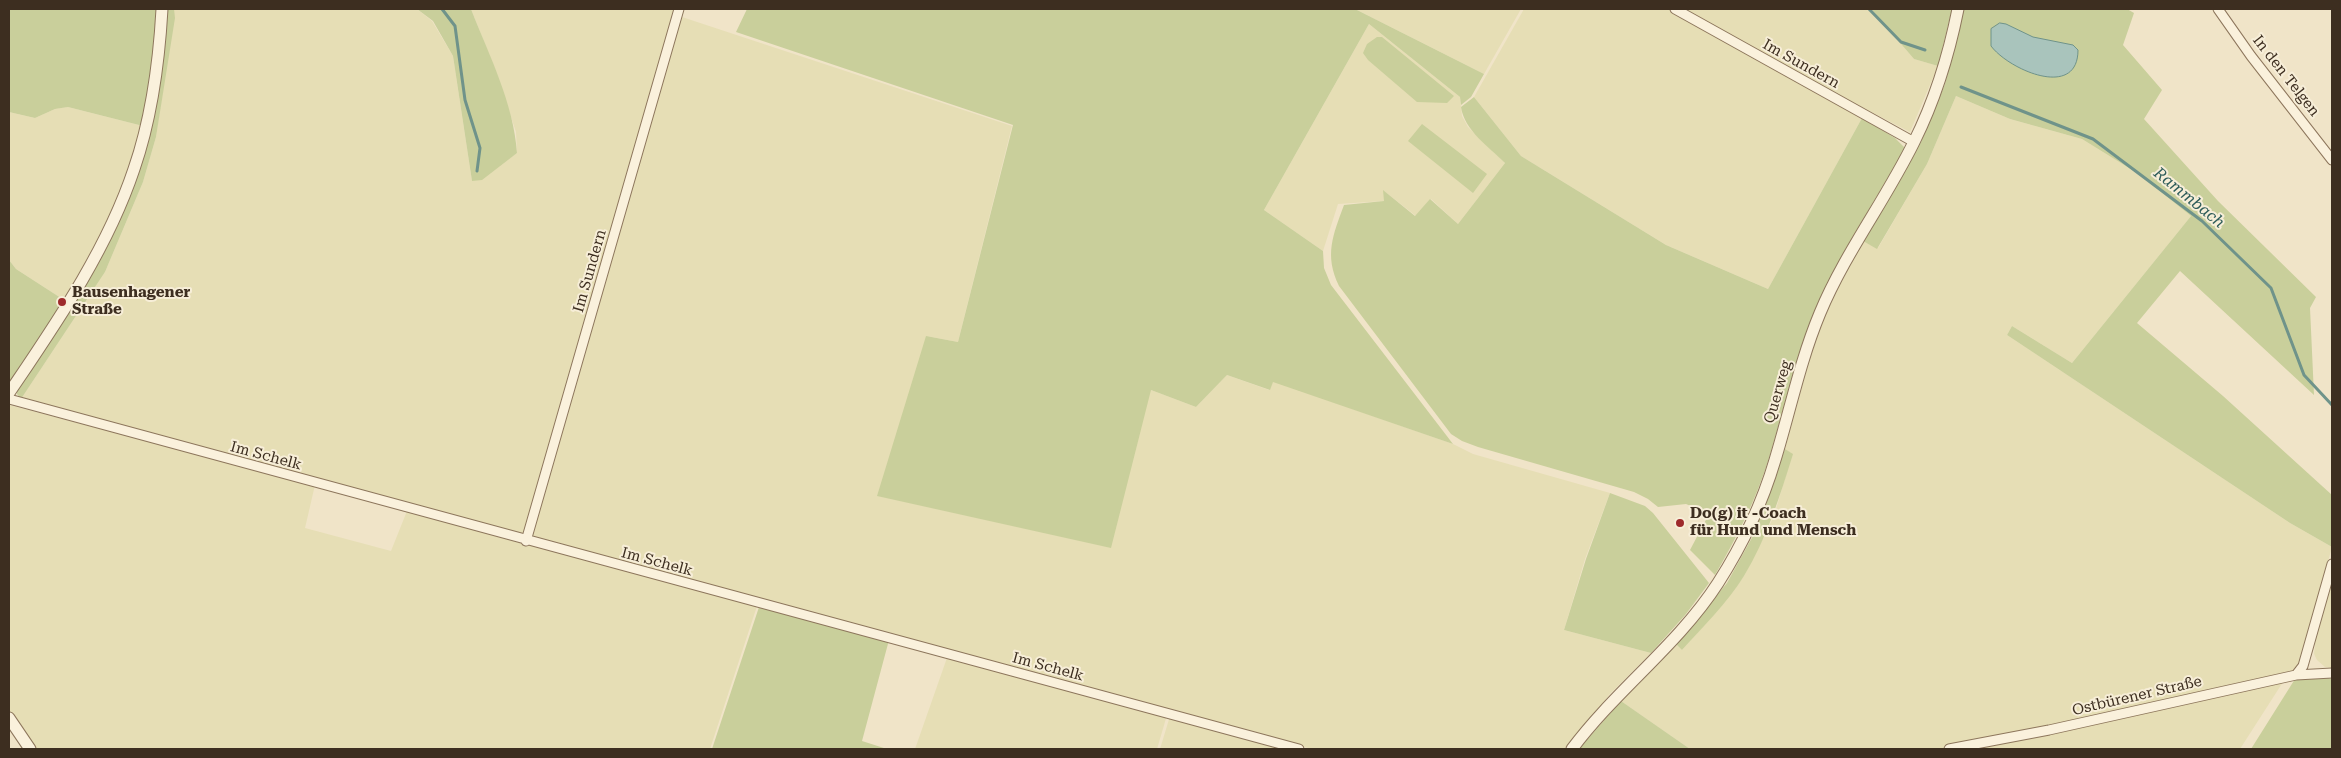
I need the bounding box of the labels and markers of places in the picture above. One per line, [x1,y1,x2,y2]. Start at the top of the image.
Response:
place label: Bausenhagener Straße [72,284,190,319]
marker: Bausenhagener Straße [56,296,68,308]
place label: Do(g) it -Coach für Hund und Mensch [1690,505,1856,540]
marker: Do(g) it -Coach für Hund und Mensch [1674,517,1686,529]

